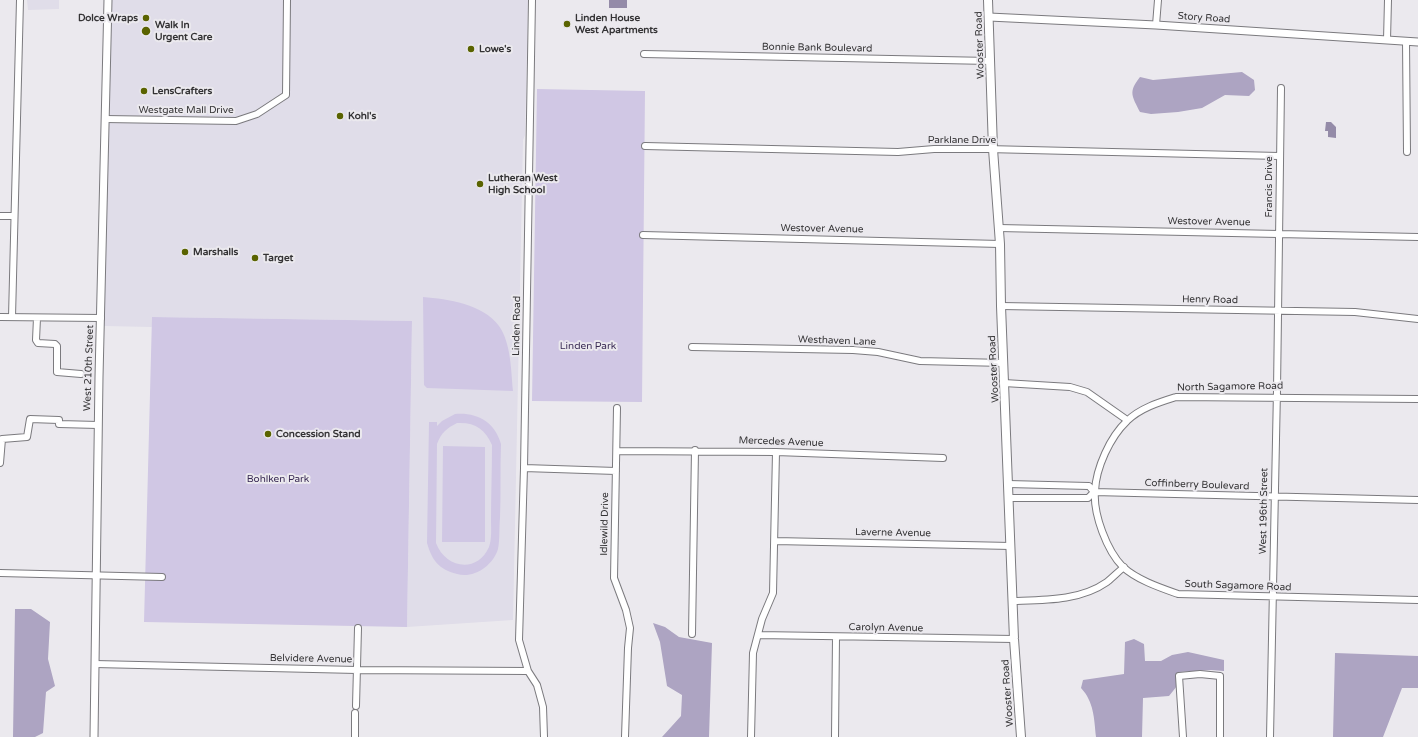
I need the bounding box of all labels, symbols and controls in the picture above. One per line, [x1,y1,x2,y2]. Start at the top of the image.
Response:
street label: Story Road [1177,10,1231,26]
street label: Wooster Road [973,11,987,79]
place label: Dolce Wraps [78,12,138,24]
place label: Linden House West Apartments [575,12,658,36]
marker: Dolce Wraps [141,13,151,23]
place label: Walk In Urgent Care [155,19,212,42]
marker: Linden House West Apartments [562,19,572,29]
marker: Walk In Urgent Care [140,25,152,37]
street label: Bonnie Bank Boulevard [762,41,872,55]
place label: Lowe's [479,43,511,55]
marker: Lowe's [466,44,476,54]
place label: LensCrafters [152,85,212,97]
marker: LensCrafters [139,86,149,96]
street label: Westgate Mall Drive [138,104,234,116]
place label: Kohl's [348,110,376,122]
marker: Kohl's [335,111,345,121]
street label: Parklane Drive [928,134,996,146]
street label: Francis Drive [1263,156,1275,218]
place label: Lutheran West High School [488,172,557,196]
marker: Lutheran West High School [475,179,485,189]
street label: Westover Avenue [1167,215,1251,229]
street label: Westover Avenue [780,222,864,236]
place label: Marshalls [193,246,238,258]
marker: Marshalls [180,247,190,257]
place label: Target [263,252,293,264]
marker: Target [250,253,260,263]
street label: Henry Road [1182,294,1238,306]
street label: Linden Road [510,296,524,356]
street label: West 210th Street [81,325,97,411]
street label: Westhaven Lane [798,334,876,348]
street label: Wooster Road [986,335,1002,403]
park label: Linden Park [560,340,616,352]
street label: North Sagamore Road [1177,380,1283,394]
place label: Concession Stand [276,428,361,440]
marker: Concession Stand [263,429,273,439]
street label: Mercedes Avenue [738,435,824,449]
street label: West 196th Street [1257,468,1271,554]
park label: Bohlken Park [247,473,309,485]
street label: Coffinberry Boulevard [1144,477,1250,493]
street label: Idlewild Drive [598,492,612,556]
street label: Laverne Avenue [855,526,931,540]
street label: South Sagamore Road [1184,578,1292,594]
street label: Carolyn Avenue [849,621,923,635]
street label: Belvidere Avenue [270,652,352,666]
street label: Wooster Road [1000,659,1016,727]

